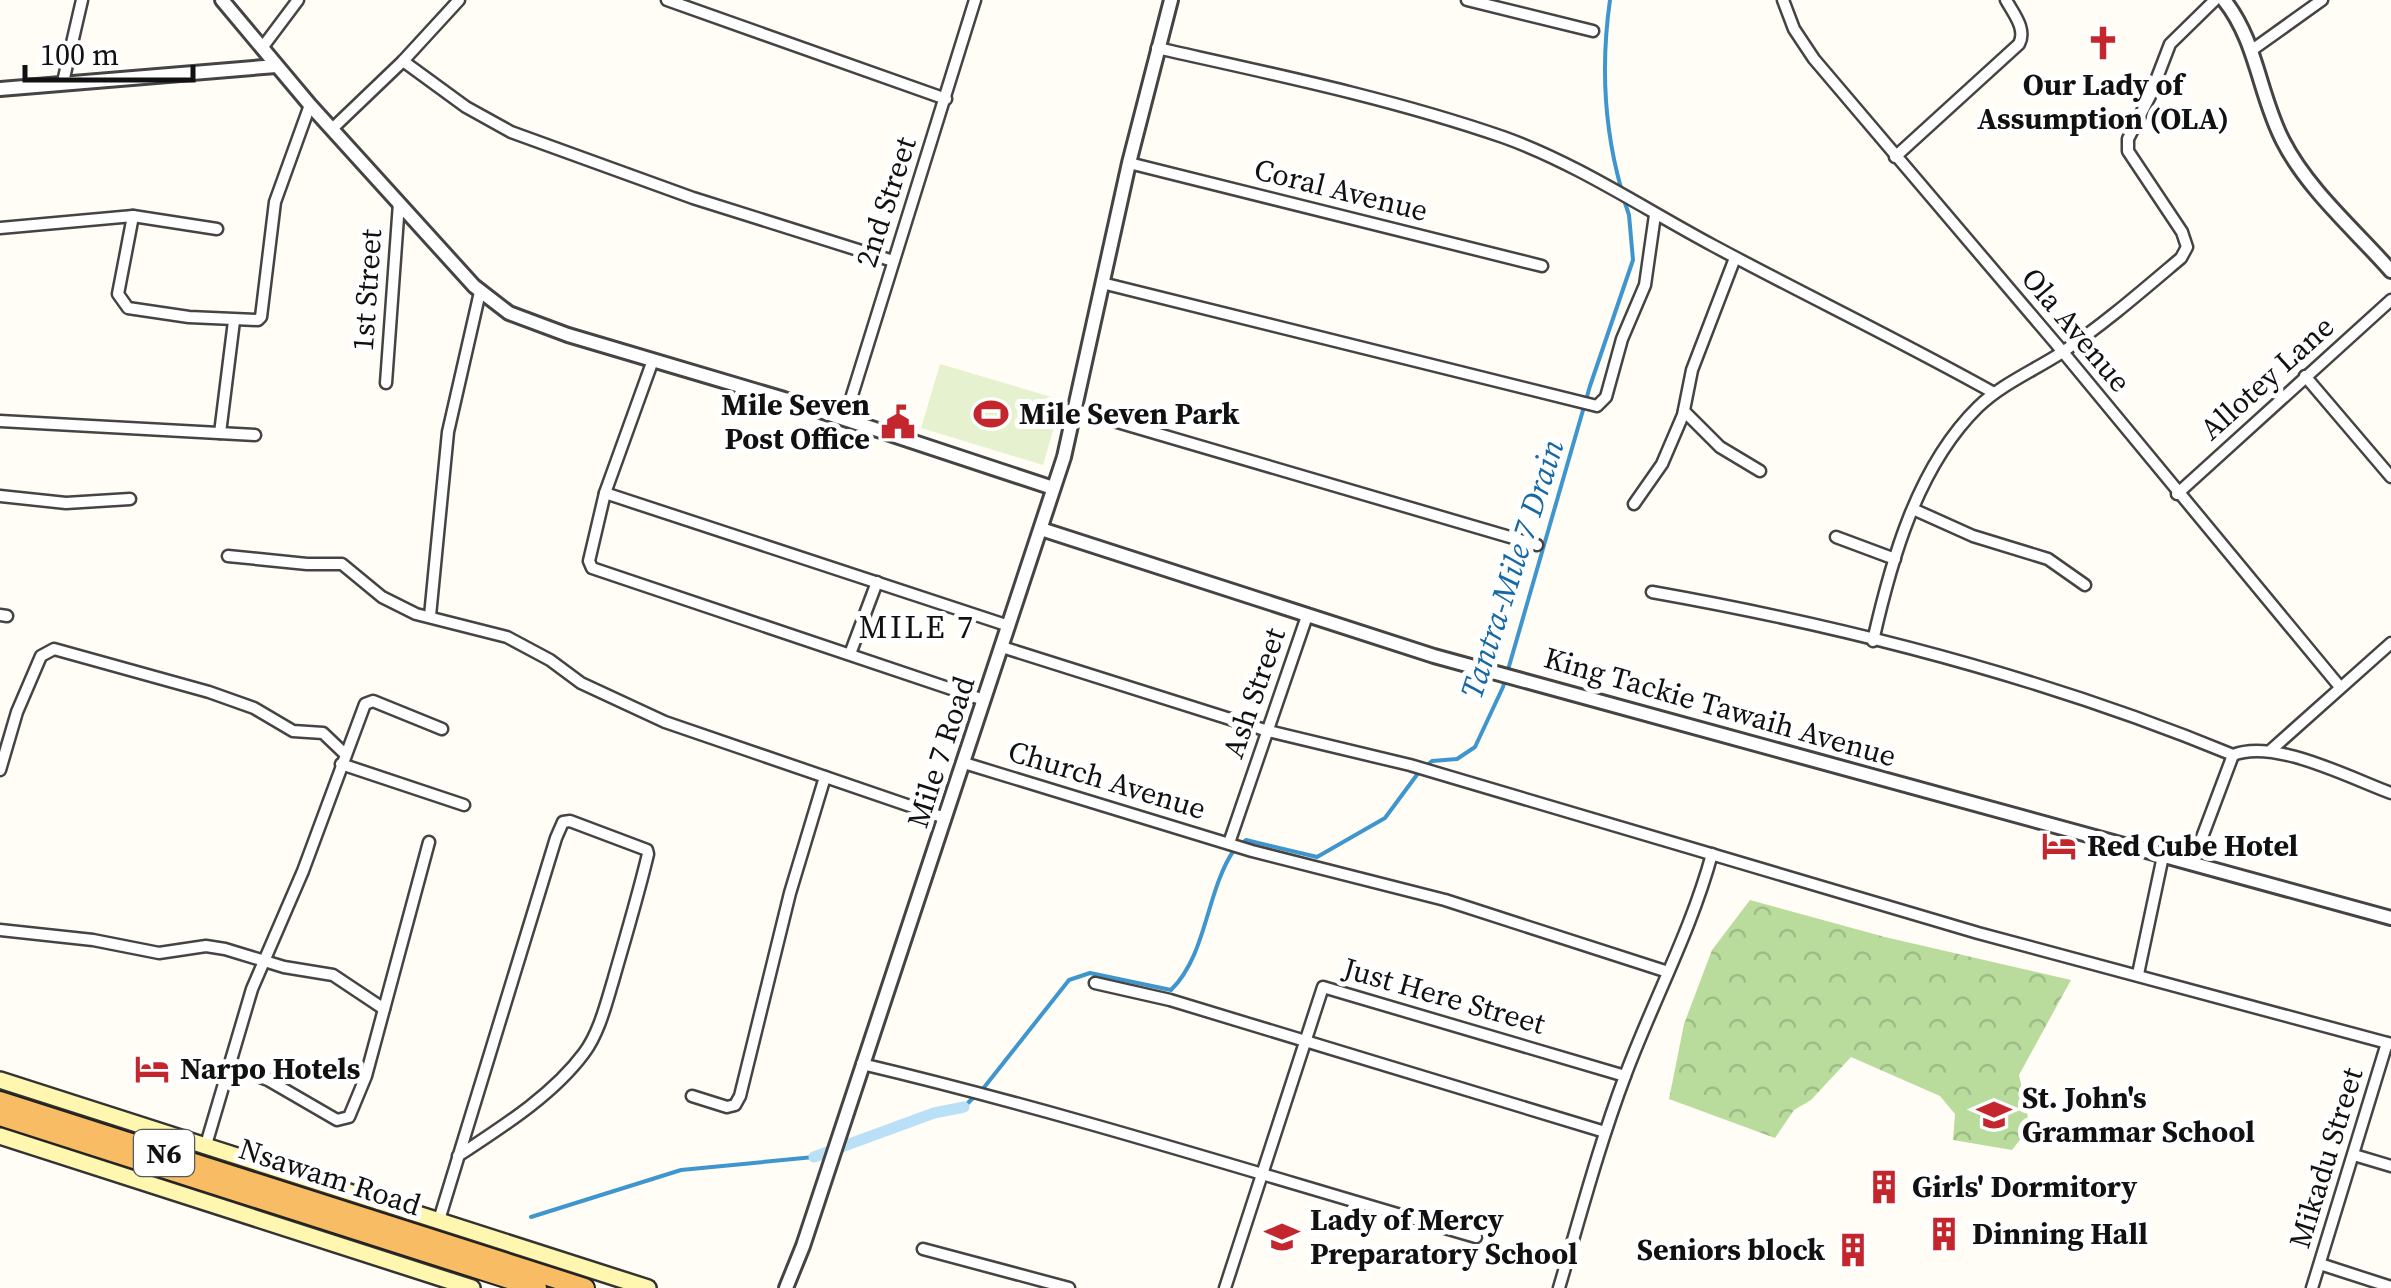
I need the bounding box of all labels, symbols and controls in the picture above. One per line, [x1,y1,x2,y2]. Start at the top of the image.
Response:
scale bar [25,20,192,82]
church icon: Our Lady of Assumption (OLA) [2084,24,2122,62]
text: 100 m [40,34,119,75]
place label: Our Lady of Assumption (OLA) [1977,64,2229,139]
street label: 2nd Street [845,131,926,272]
street label: Coral Avenue [1250,148,1432,231]
street label: 1st Street [342,227,391,352]
street label: Ola Avenue [2012,259,2140,401]
street label: Allotey Lane [2191,306,2343,449]
place label: Mile Seven Post Office [721,384,870,459]
place label: Mile Seven Park [1019,393,1239,434]
sports icon: Mile Seven Park [972,395,1010,433]
public building icon: Mile Seven Post Office [879,403,917,441]
water label: Tantra-Mile 7 Drain [1449,434,1575,704]
district label: MILE 7 [859,605,975,649]
street label: Ash Street [1212,622,1295,763]
street label: King Tackie Tawaih Avenue [1539,637,1901,776]
street label: Mile 7 Road [897,671,984,833]
street label: Church Avenue [1003,730,1211,829]
place label: Red Cube Hotel [2087,825,2298,866]
hotel icon: Red Cube Hotel [2040,827,2078,865]
street label: Just Here Street [1337,947,1550,1044]
place label: Narpo Hotels [180,1048,361,1089]
hotel icon: Narpo Hotels [133,1050,171,1088]
street label: Mikadu Street [2279,1062,2372,1253]
place label: St. John's Grammar School [2022,1077,2255,1152]
school or university icon: St. John's Grammar School [1975,1096,2013,1134]
street label: Nsawam Road [234,1128,426,1225]
road number: N6 [134,1130,194,1176]
place label: Girls' Dormitory [1912,1166,2137,1207]
building icon: Girls' Dormitory [1865,1168,1903,1206]
place label: Lady of Mercy Preparatory School [1310,1199,1578,1274]
place label: Dinning Hall [1972,1213,2148,1254]
building icon: Dinning Hall [1925,1215,1963,1253]
school or university icon: Lady of Mercy Preparatory School [1263,1218,1301,1256]
place label: Seniors block [1637,1229,1825,1270]
building icon: Seniors block [1834,1231,1872,1269]

